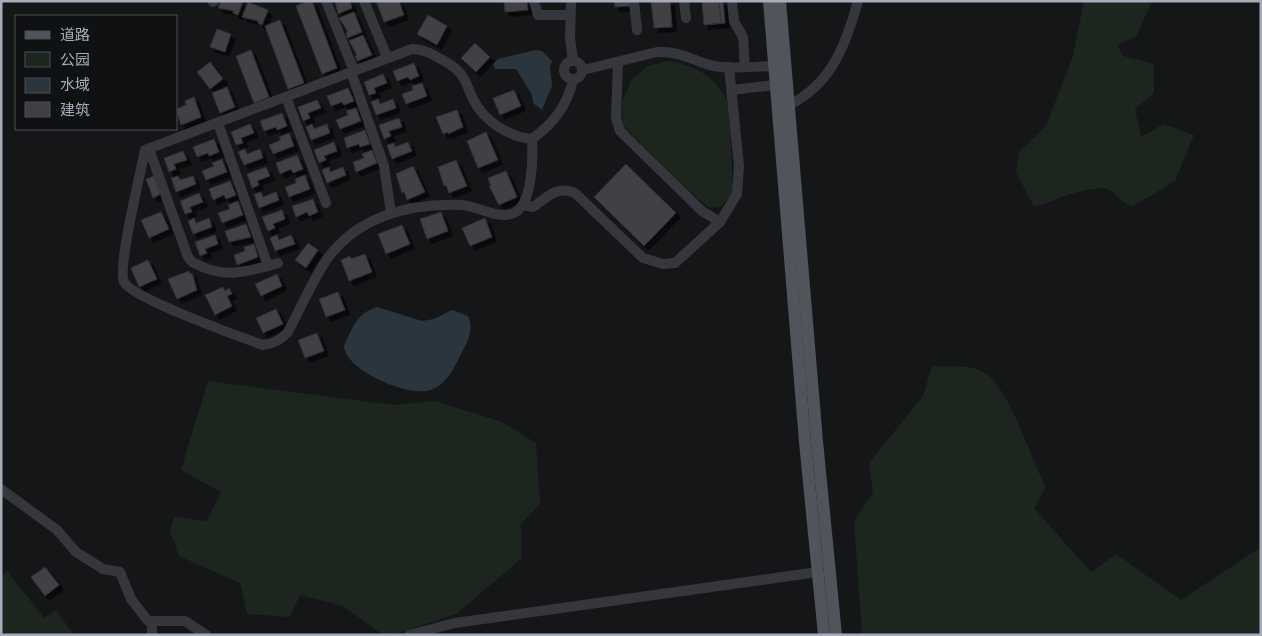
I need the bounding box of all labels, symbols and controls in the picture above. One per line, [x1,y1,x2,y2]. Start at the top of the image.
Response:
legend [15,15,178,130]
text: 道路 [60,27,90,46]
text: 公园 [60,52,90,71]
text: 水域 [60,77,90,96]
text: 建筑 [60,102,90,121]

